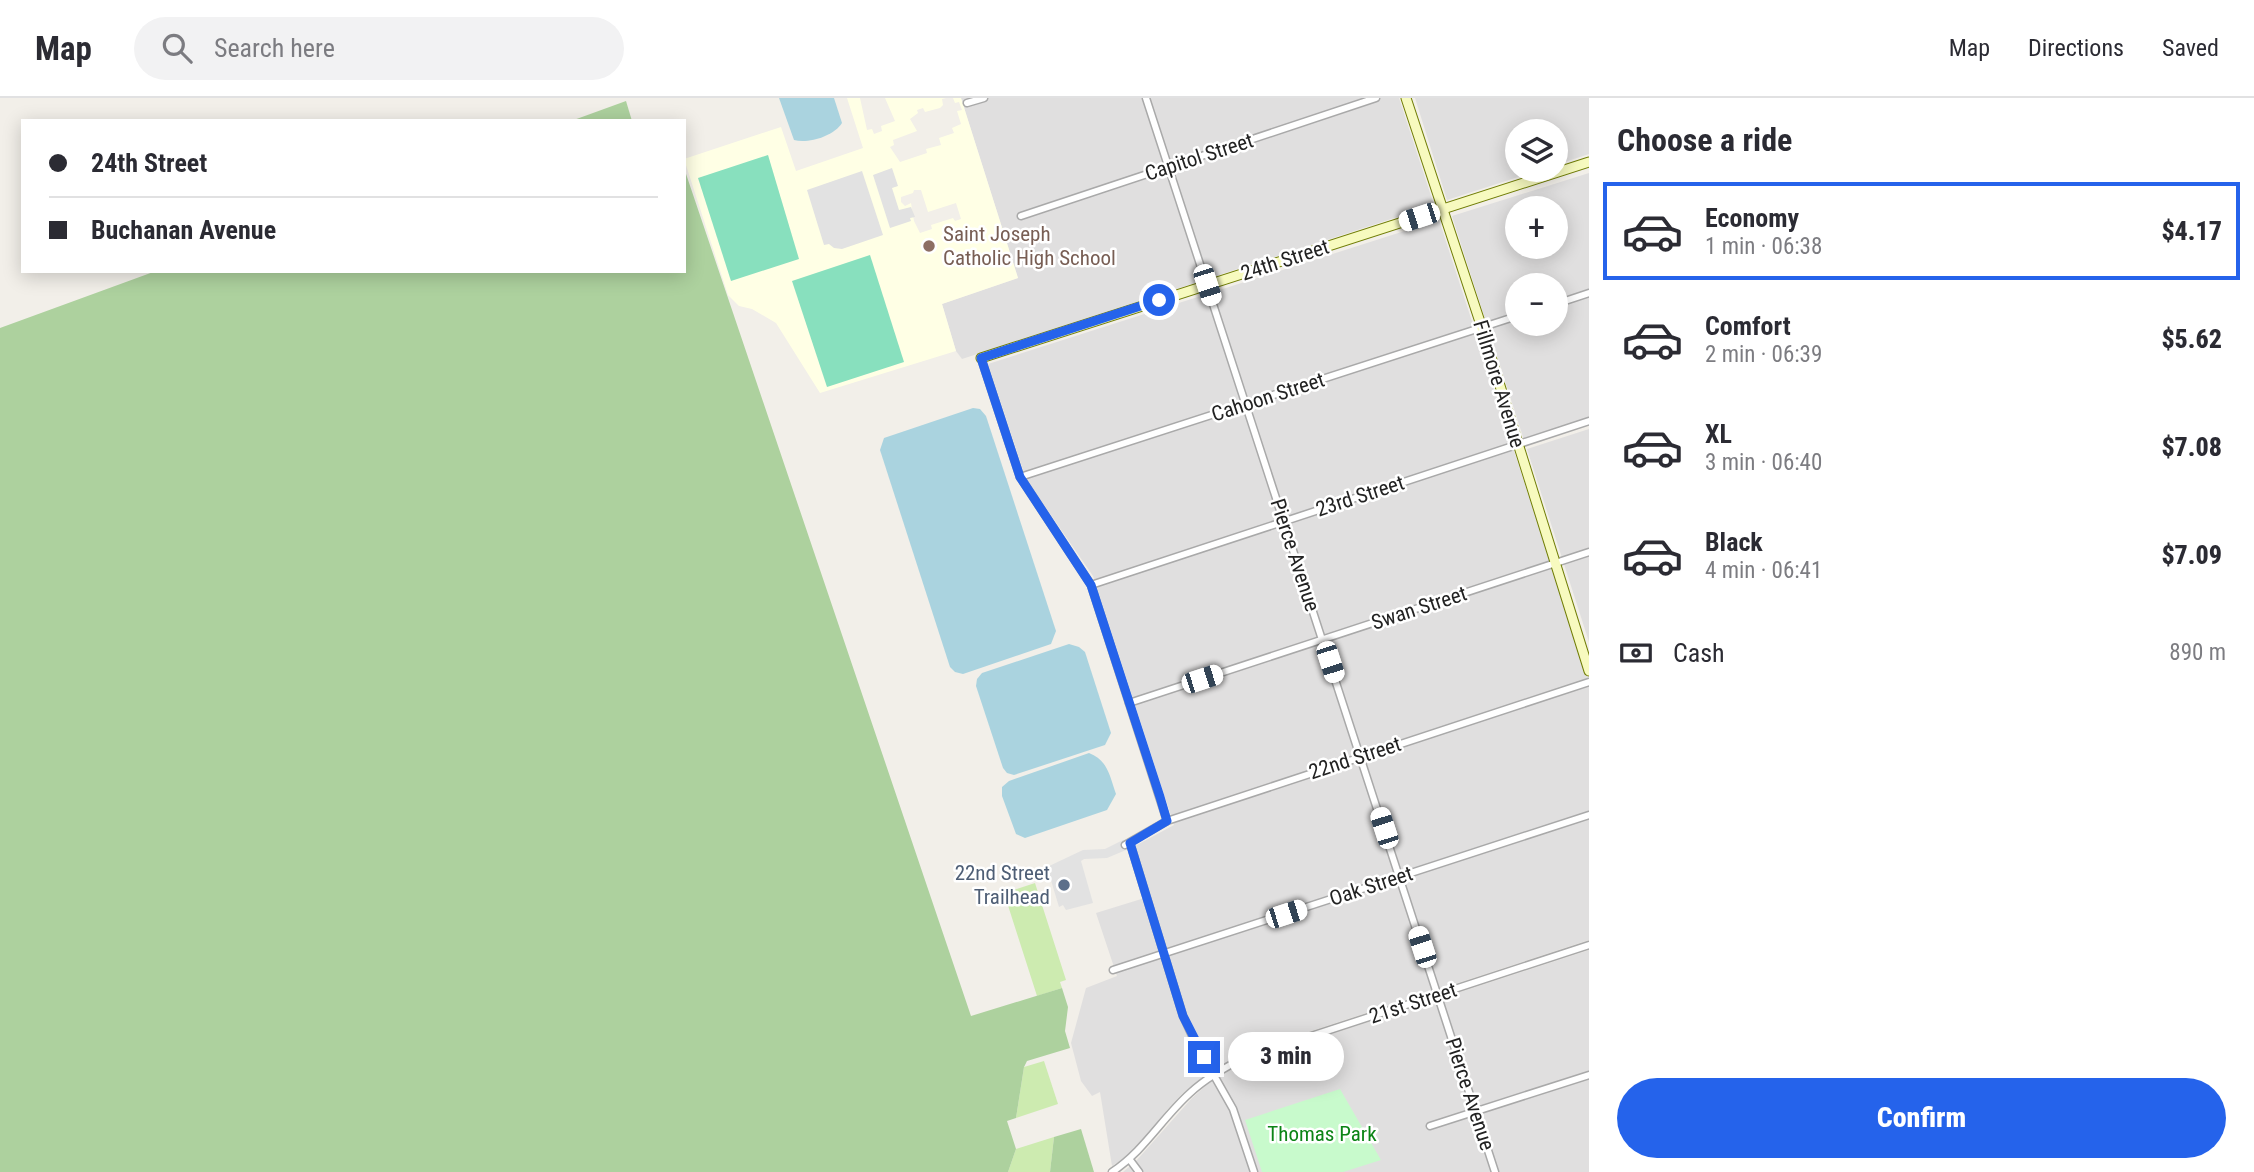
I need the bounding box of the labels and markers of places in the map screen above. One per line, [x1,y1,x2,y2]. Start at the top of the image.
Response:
place label: Saint Joseph Catholic High School [943,222,1116,270]
marker: Saint Joseph Catholic High School [921,238,937,254]
place label: 22nd Street Trailhead [955,861,1050,909]
marker: 22nd Street Trailhead [1056,877,1072,893]

